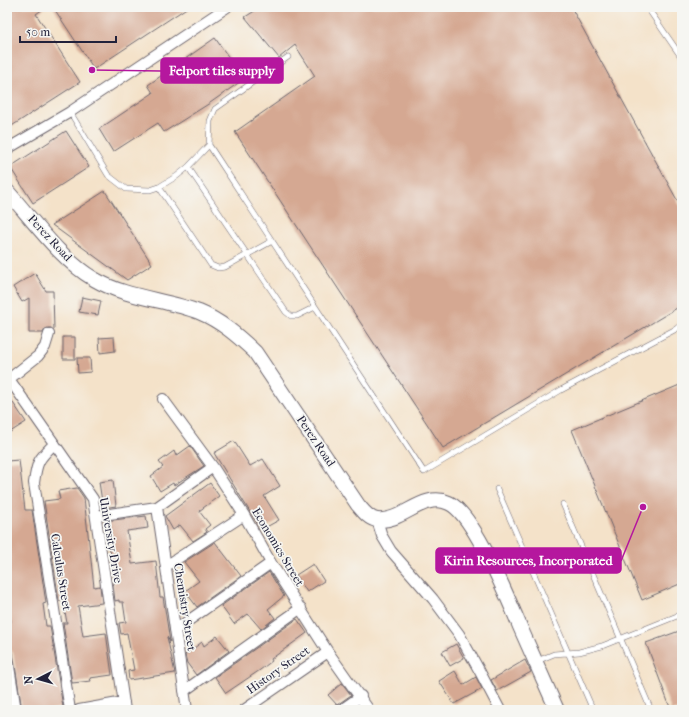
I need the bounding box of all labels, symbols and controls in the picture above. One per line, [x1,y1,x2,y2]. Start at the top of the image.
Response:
scale bar [20,18,116,44]
text: 50 m [26,25,50,39]
callout: Felport tiles supply [161,58,283,83]
text: Felport tiles supply [168,63,276,79]
street label: Perez Road [25,212,75,264]
street label: Perez Road [294,413,338,470]
street label: University Drive [97,496,125,584]
street label: Economics Street [249,505,307,589]
street label: Calculus Street [48,533,74,612]
callout: Kirin Resources, Incorporated [436,548,621,573]
text: Kirin Resources, Incorporated [443,553,613,569]
street label: Chemistry Street [171,562,199,653]
street label: History Street [244,643,313,697]
north arrow [18,659,58,699]
text: N [22,675,35,685]

